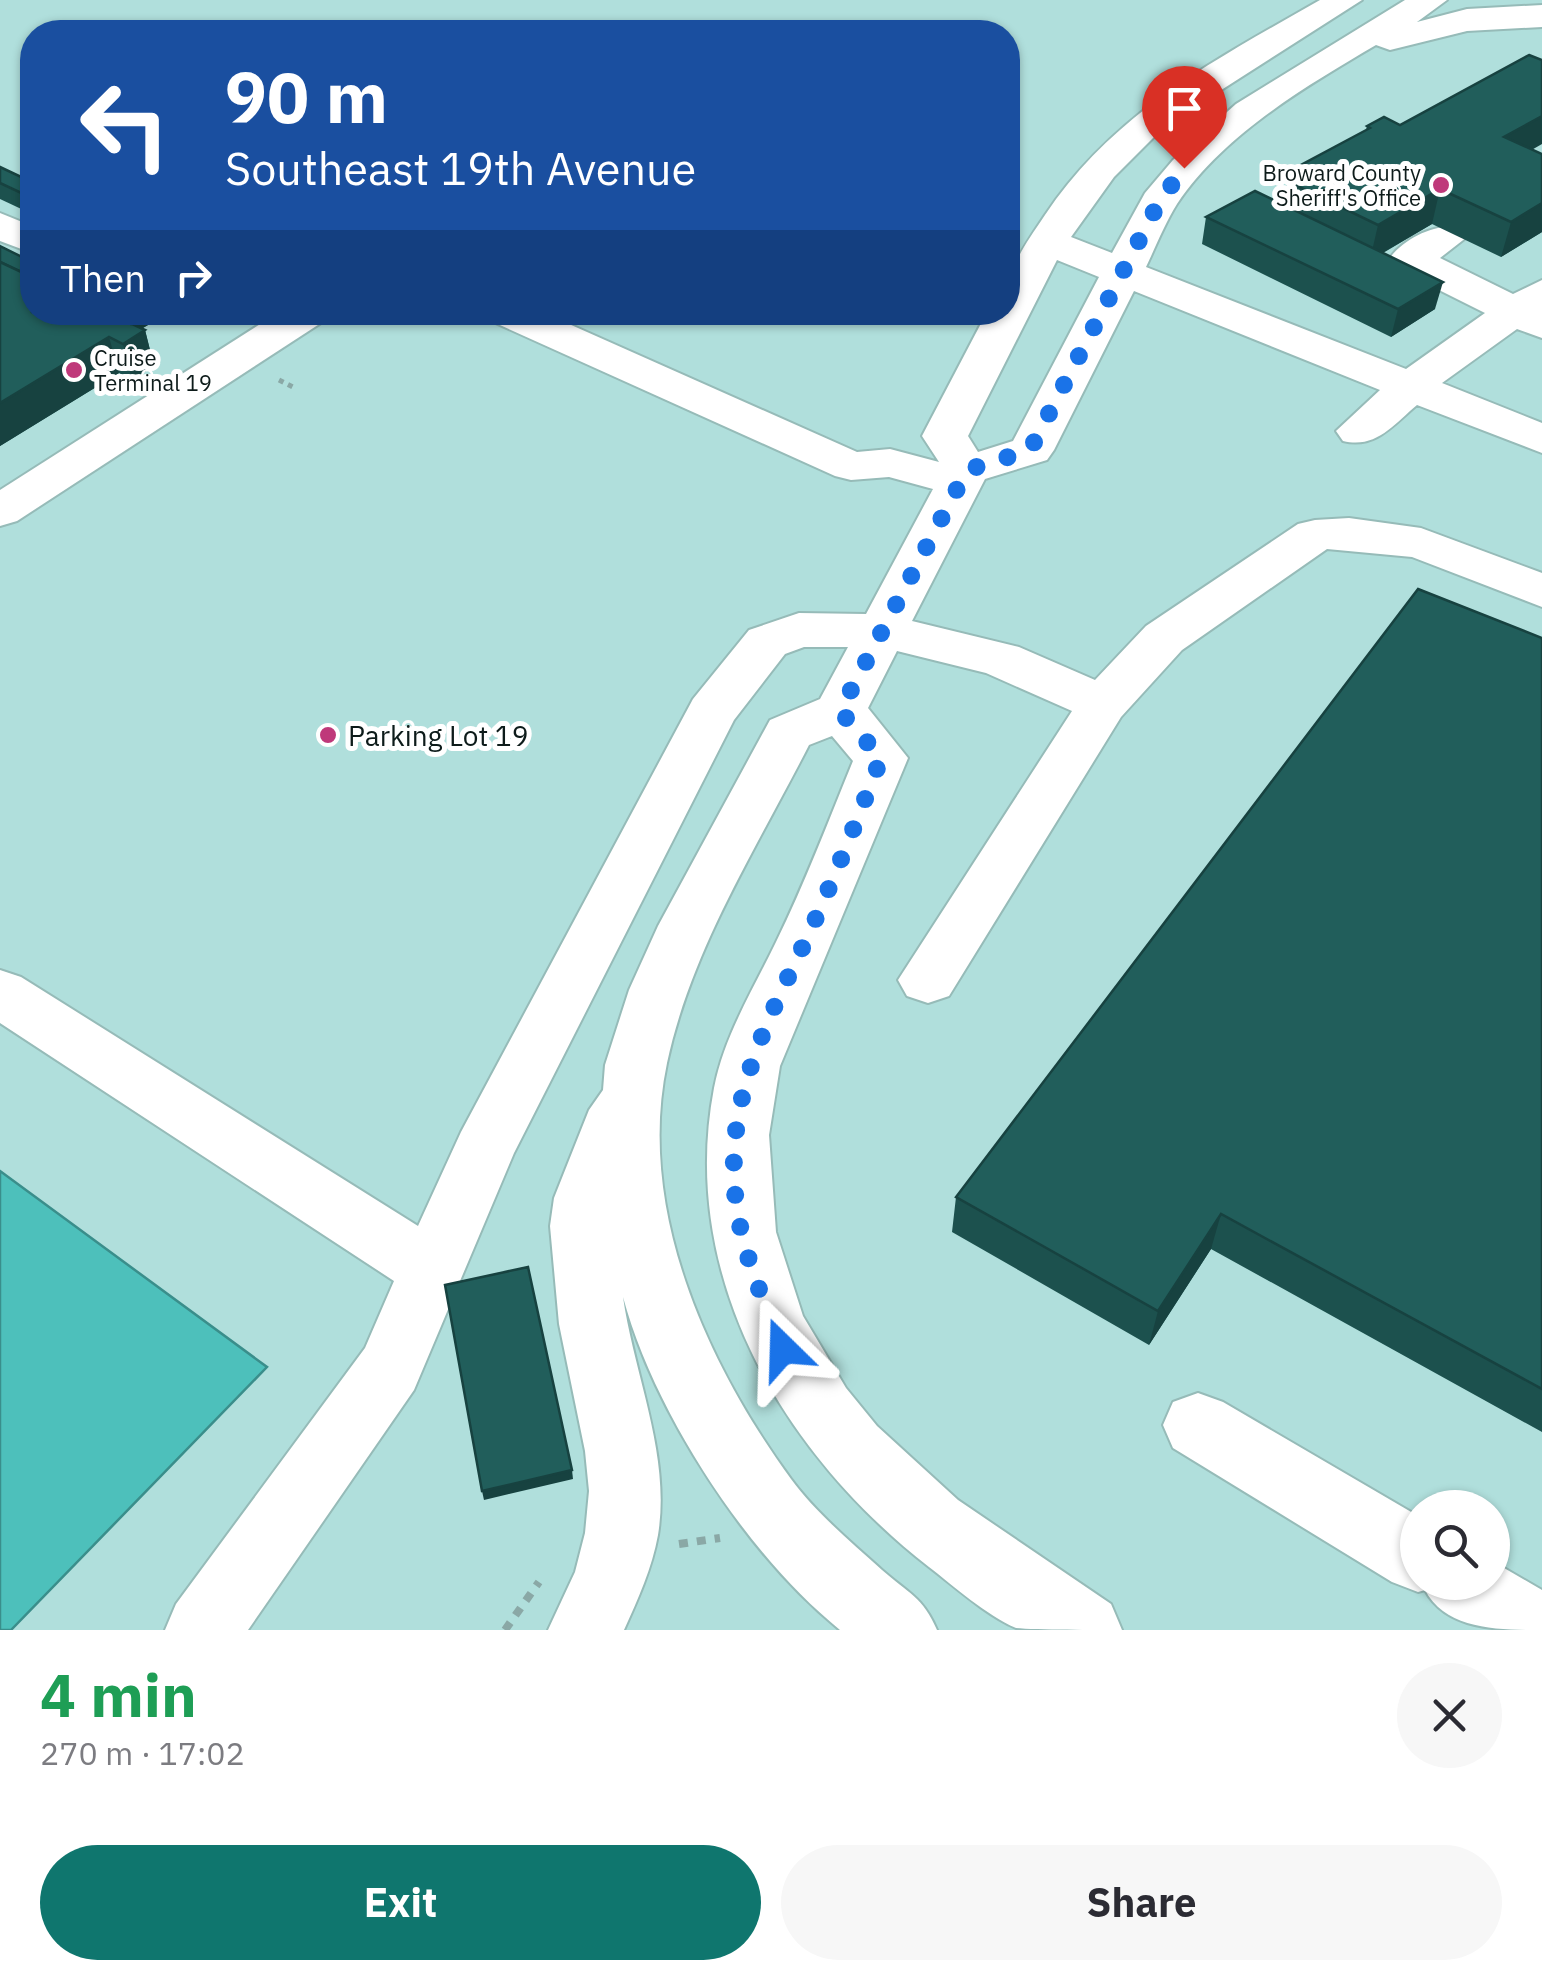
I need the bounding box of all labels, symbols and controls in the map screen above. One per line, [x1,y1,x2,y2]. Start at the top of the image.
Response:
text: 90 m [225,51,388,142]
icon: left [60,60,190,190]
pin [1142,66,1227,169]
icon: arrive [1157,81,1212,136]
text: Southeast 19th Avenue [225,139,696,197]
place label: Broward County Sheriff's Office [1262,158,1421,212]
marker: Broward County Sheriff's Office [1430,174,1452,196]
icon: right [166,250,221,305]
text: Then [60,253,146,302]
place label: Cruise Terminal 19 [94,343,212,397]
marker: Cruise Terminal 19 [63,359,85,381]
place label: Parking Lot 19 [348,717,528,754]
marker: Parking Lot 19 [317,724,339,746]
position arrow [731,1297,835,1401]
map controls [1400,1490,1510,1600]
button: search [1400,1490,1510,1600]
text: 4 min [40,1655,197,1734]
button: close [1397,1663,1502,1768]
text: 270 m · 17:02 [40,1732,245,1774]
button: Exit [40,1845,761,1960]
button: Share [781,1845,1502,1960]

